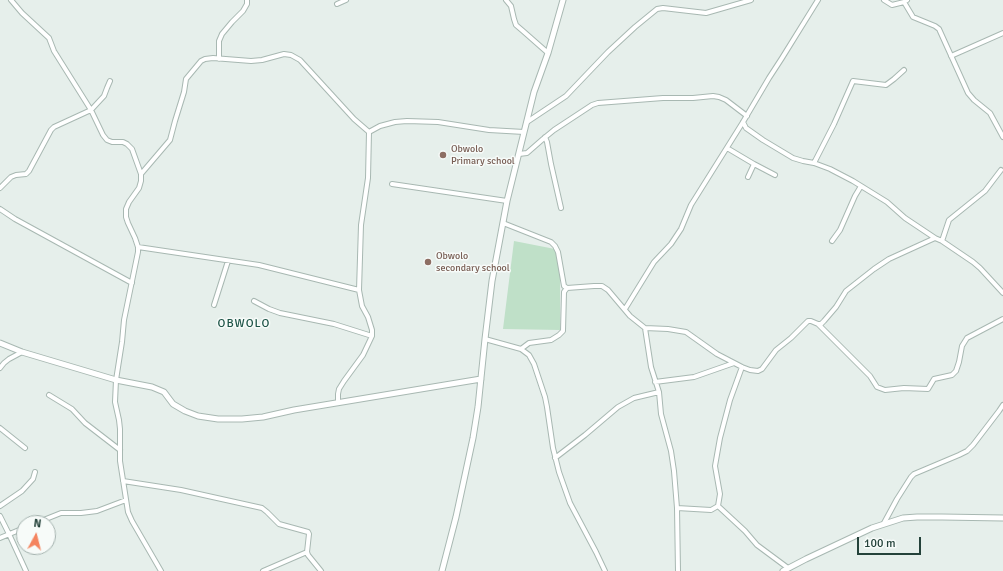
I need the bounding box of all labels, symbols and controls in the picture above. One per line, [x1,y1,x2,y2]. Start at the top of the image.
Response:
place label: Obwolo Primary school [451,143,515,166]
marker: Obwolo Primary school [438,150,448,160]
place label: Obwolo secondary school [436,250,510,274]
marker: Obwolo secondary school [423,257,433,267]
district label: OBWOLO [218,317,270,331]
north arrow [16,515,56,555]
text: N [33,517,42,531]
scale bar [859,529,923,555]
text: 100 m [864,536,896,551]

